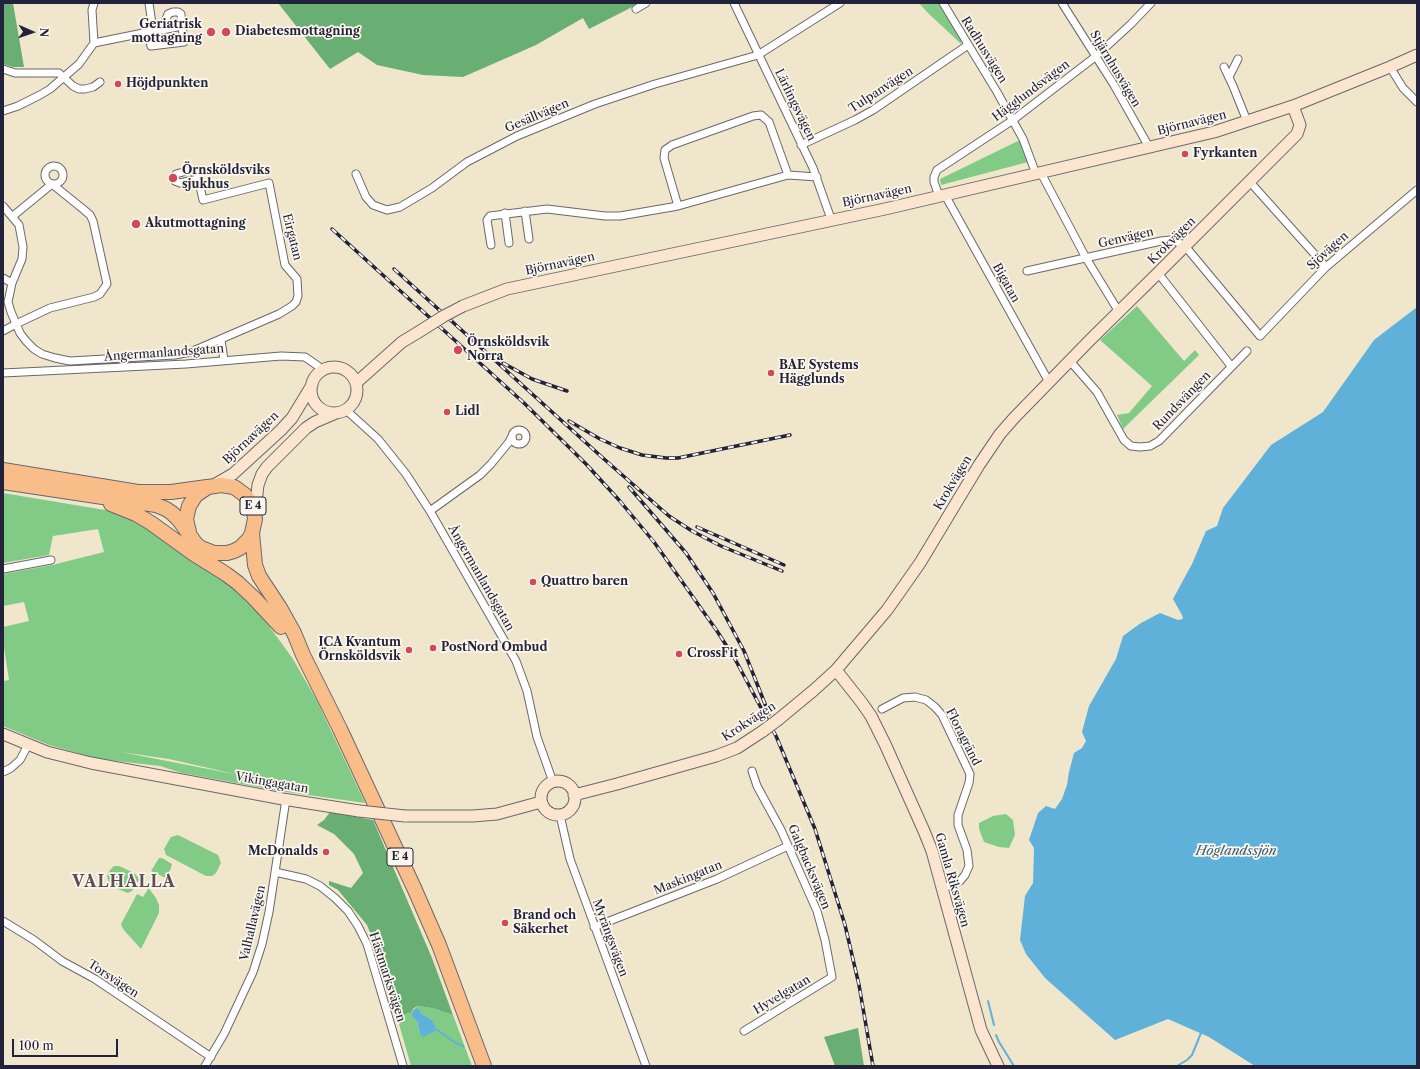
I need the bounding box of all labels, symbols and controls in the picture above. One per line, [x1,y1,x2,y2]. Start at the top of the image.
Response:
north arrow [12,12,52,52]
street label: Radhusvägen [958,14,1010,86]
place label: Geriatrisk mottagning [131,18,202,46]
place label: Diabetesmottagning [235,25,360,39]
marker: Geriatrisk mottagning [205,26,217,38]
marker: Diabetesmottagning [220,26,232,38]
text: N [37,27,51,37]
street label: Stjärnhusvägen [1086,28,1144,110]
street label: Hägglundsvägen [990,57,1072,125]
street label: Tulpanvägen [846,64,916,116]
street label: Lärlingsvägen [771,67,819,143]
place label: Höjdpunkten [126,77,208,91]
marker: Höjdpunkten [113,79,123,89]
street label: Gesällvägen [503,96,571,136]
street label: Björnavägen [1156,107,1228,139]
place label: Fyrkanten [1193,147,1257,161]
marker: Fyrkanten [1180,149,1190,159]
place label: Örnsköldsviks sjukhus [182,164,270,192]
marker: Örnsköldsviks sjukhus [167,172,179,184]
street label: Björnavägen [841,182,913,210]
street label: Eirgatan [279,212,305,262]
street label: Krokvägen [1145,214,1199,268]
place label: Akutmottagning [145,217,246,231]
marker: Akutmottagning [130,218,142,230]
street label: Genvägen [1097,225,1155,251]
street label: Sjövägen [1304,229,1352,273]
street label: Björnavägen [524,250,596,278]
street label: Bigatan [989,261,1023,305]
place label: Örnsköldsvik Norra [467,336,549,364]
street label: Ångermanlandsgatan [104,342,224,364]
marker: Örnsköldsvik Norra [452,344,464,356]
place label: BAE Systems Hägglunds [779,359,858,387]
marker: BAE Systems Hägglunds [766,368,776,378]
street label: Rundsvängen [1150,368,1214,434]
place label: Lidl [455,405,480,419]
marker: Lidl [442,407,452,417]
street label: Björnavägen [220,409,282,467]
street label: Krokvägen [931,453,975,513]
road number: E 4 [240,497,266,515]
street label: Ångermanlandsgatan [445,522,517,634]
place label: Quattro baren [541,575,628,589]
marker: Quattro baren [528,577,538,587]
place label: ICA Kvantum Örnsköldsvik [319,636,401,664]
place label: PostNord Ombud [441,641,547,655]
marker: PostNord Ombud [428,643,438,653]
marker: ICA Kvantum Örnsköldsvik [404,645,414,655]
place label: CrossFit [687,647,738,661]
marker: CrossFit [674,649,684,659]
street label: Krokvägen [719,699,779,745]
street label: Floragränd [942,706,984,768]
street label: Vikingagatan [234,770,310,796]
street label: Galgbacksvägen [785,822,833,912]
street label: Gamla Riksvägen [932,831,972,929]
water label: Höglandssjön [1196,843,1276,859]
place label: McDonalds [248,845,318,859]
marker: McDonalds [321,847,331,857]
road number: E 4 [387,848,413,866]
street label: Maskingatan [652,858,724,898]
district label: VALHALLA [72,872,176,892]
street label: Valhallavägen [237,884,269,962]
street label: Myrängsvägen [589,897,631,979]
place label: Brand och Säkerhet [513,909,576,937]
marker: Brand och Säkerhet [500,918,510,928]
street label: Hästmarksvägen [366,930,408,1024]
street label: Torsvägen [85,957,141,1001]
street label: Hyvelgatan [751,972,813,1018]
scale bar [14,1031,120,1057]
text: 100 m [19,1038,54,1053]

